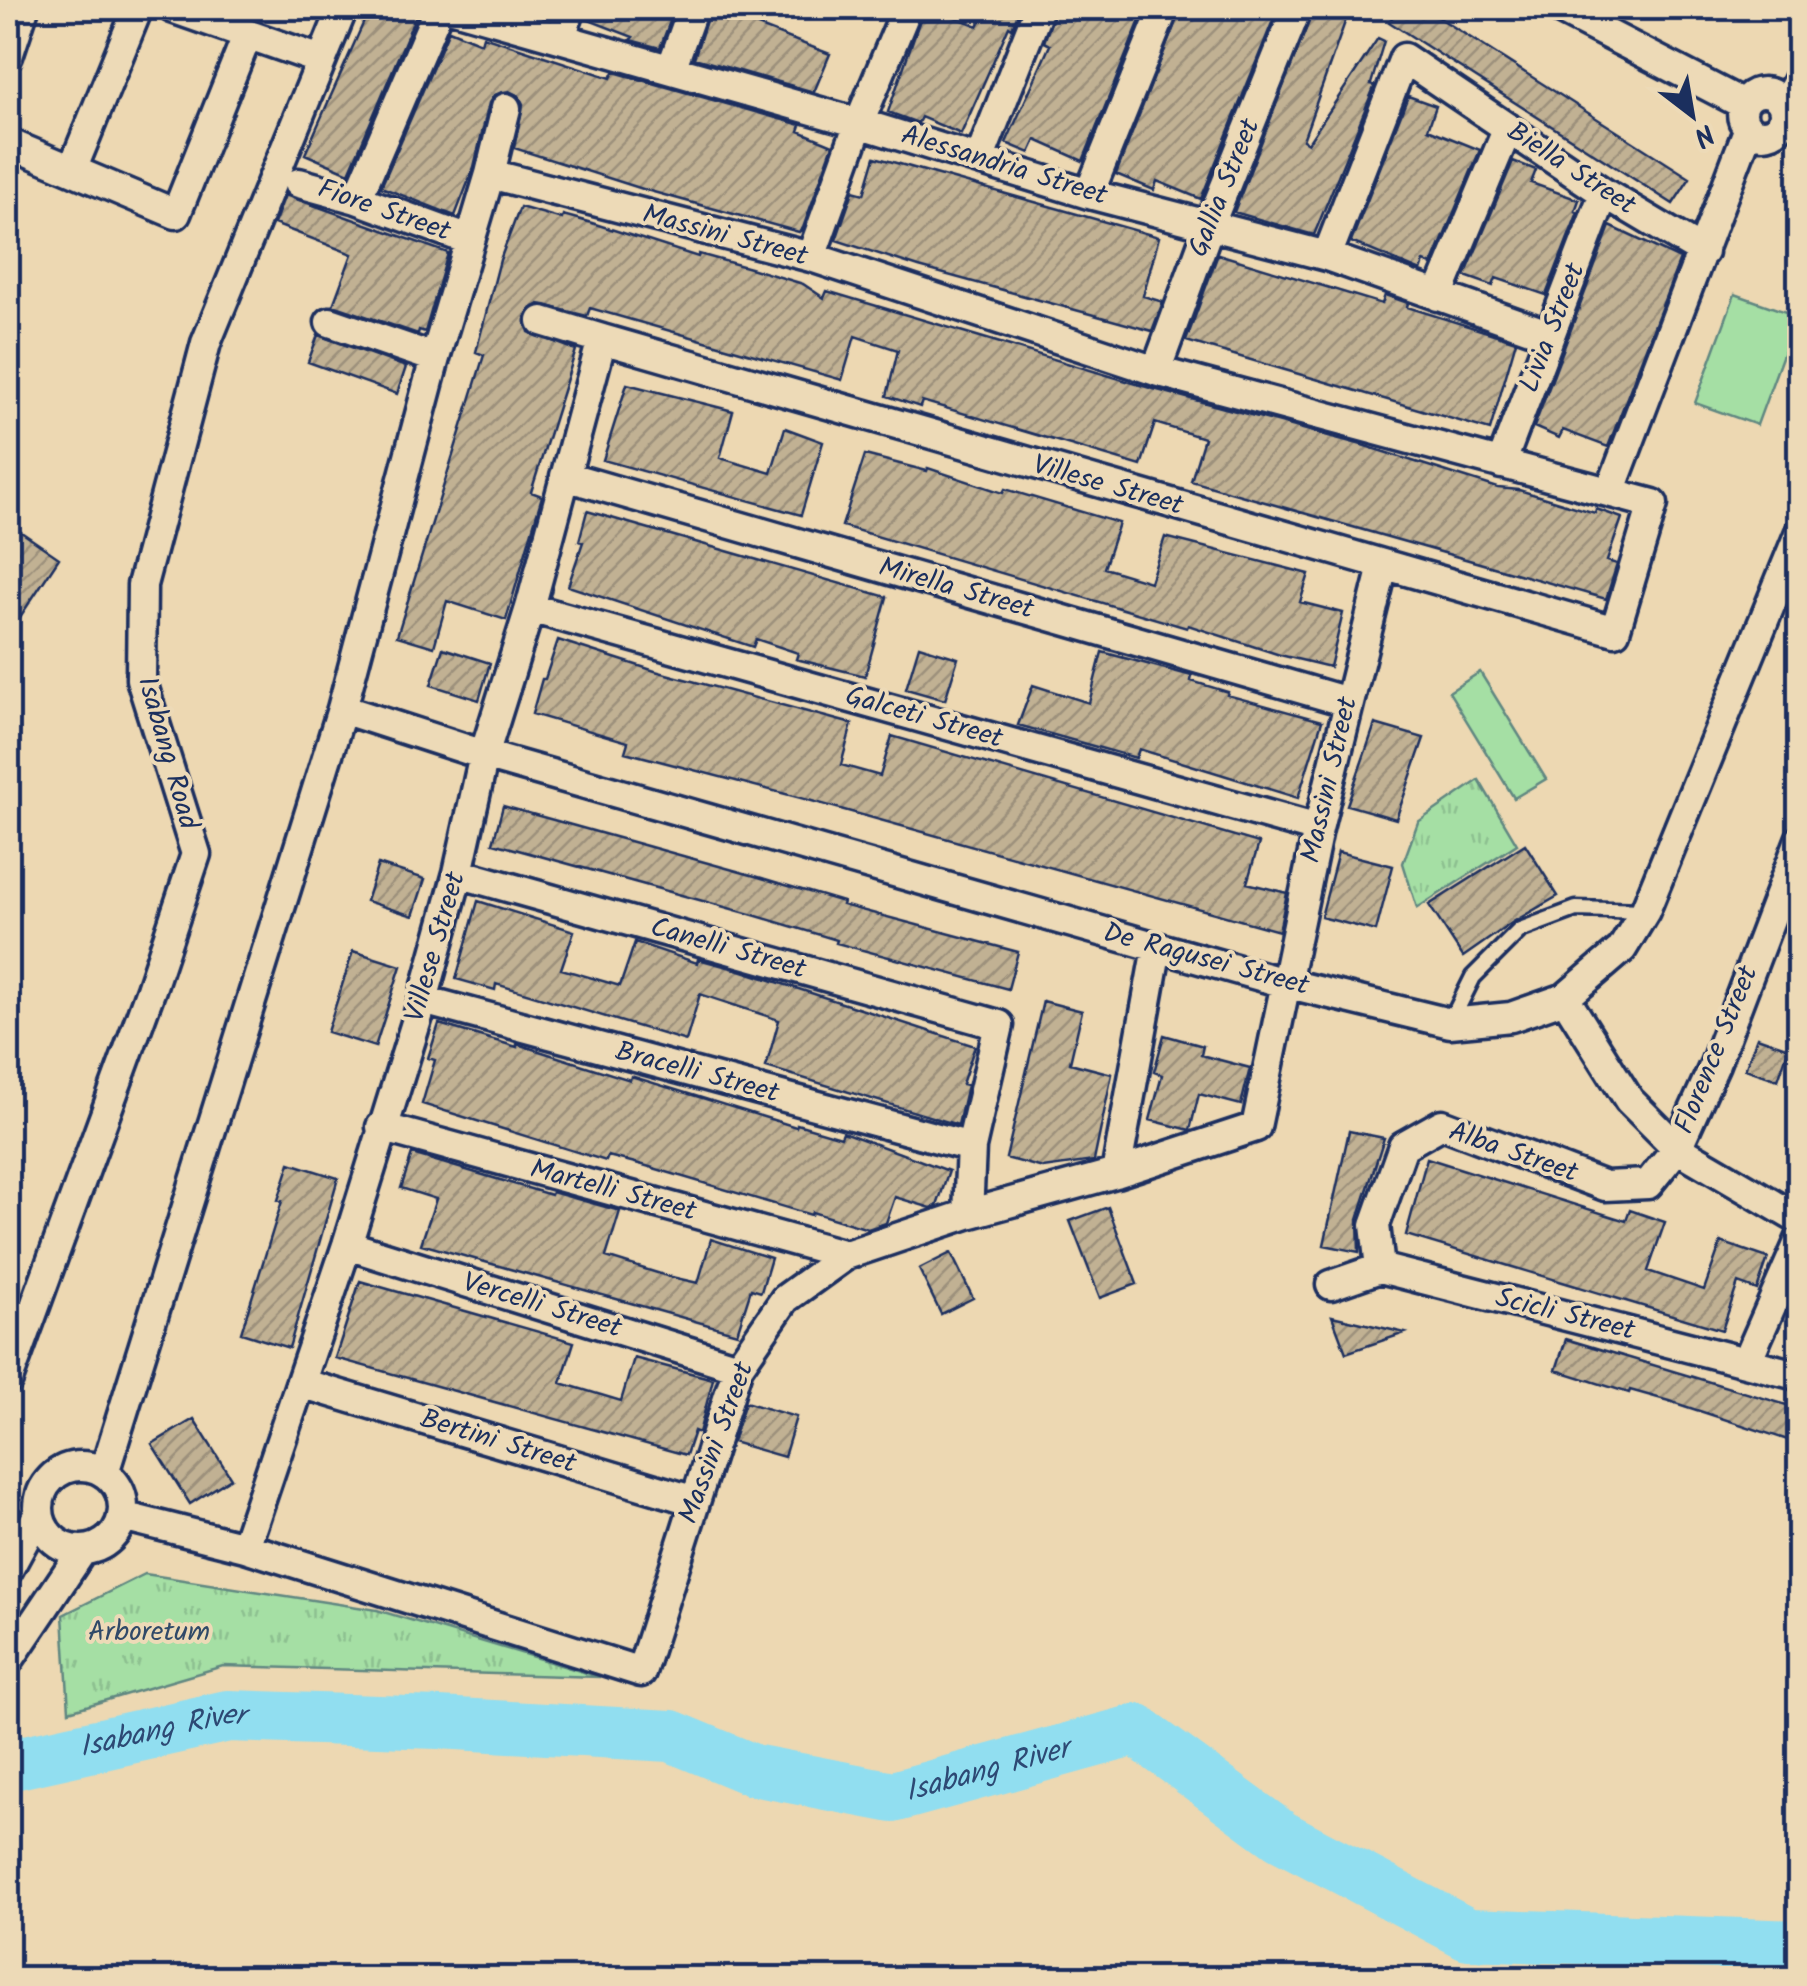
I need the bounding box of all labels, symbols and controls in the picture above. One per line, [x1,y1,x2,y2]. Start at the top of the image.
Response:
north arrow [1642,65,1742,165]
street label: Biella Street [1497,110,1646,228]
text: N [1684,110,1723,158]
street label: Gallia Street [1177,111,1274,264]
street label: Alessandria Street [895,113,1114,219]
street label: Fiore Street [311,167,458,255]
street label: Massini Street [637,192,814,280]
street label: Livia Street [1508,255,1599,399]
street label: Villese Street [1027,443,1190,529]
street label: Mirella Street [873,545,1040,633]
street label: Isabang Road [124,671,211,836]
street label: Galceti Street [840,674,1009,762]
street label: Massini Street [1289,691,1371,868]
street label: Villese Street [393,865,479,1028]
street label: Canelli Street [645,905,812,993]
street label: De Ragusei Street [1098,911,1315,1009]
street label: Florence Street [1663,958,1772,1141]
street label: Bracelli Street [610,1030,785,1117]
street label: Alba Street [1442,1110,1585,1196]
street label: Martelli Street [525,1147,702,1235]
street label: Vercelli Street [457,1260,628,1352]
street label: Scicli Street [1491,1276,1641,1354]
street label: Massini Street [667,1355,768,1530]
street label: Bertini Street [414,1397,583,1487]
park label: Arboretum [88,1610,210,1655]
water label: Isabang River [74,1692,252,1772]
water label: Isabang River [899,1724,1081,1817]

